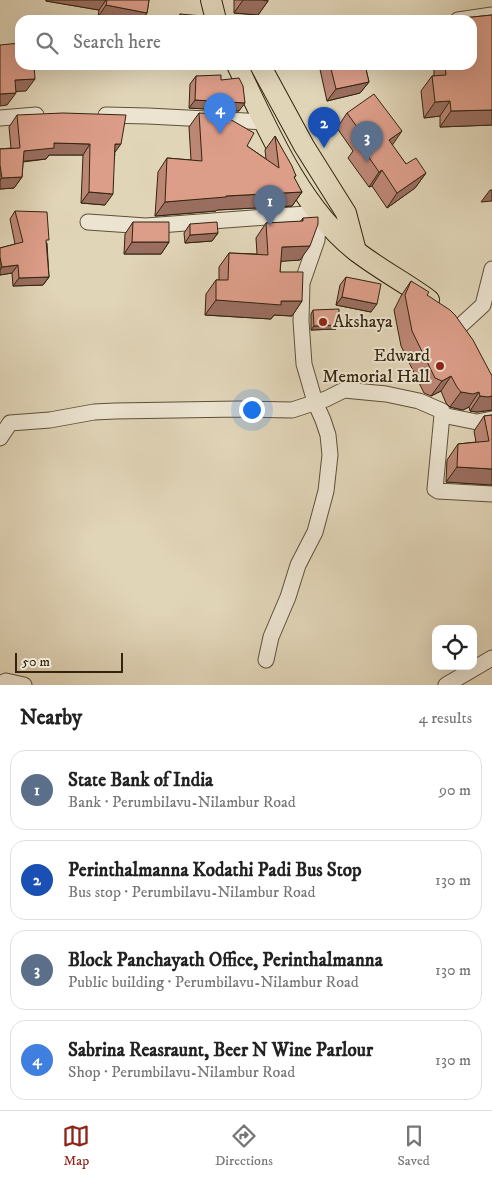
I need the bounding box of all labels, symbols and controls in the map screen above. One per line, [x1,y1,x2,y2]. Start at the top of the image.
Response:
search box [15,15,477,70]
icon: search [33,29,61,57]
text: Search here [73,31,161,54]
pin: 4 [204,93,236,134]
pin: 2 [308,107,340,148]
pin: 3 [351,121,383,162]
pin: 1 [254,185,286,226]
place label: Akshaya [333,311,393,333]
marker: Akshaya [317,316,329,328]
place label: Edward Memorial Hall [322,345,431,388]
marker: Edward Memorial Hall [434,360,446,372]
your location [239,397,265,423]
map controls [432,625,477,670]
button: locate [432,625,477,670]
scale bar [15,650,122,673]
text: 50 m [22,653,50,671]
text: Nearby [20,705,82,731]
text: 4 results [419,708,472,728]
text: State Bank of India [68,769,213,792]
text: 1 [34,780,40,800]
text: 90 m [439,780,471,800]
text: Bank · Perumbilavu-Nilambur Road [68,792,296,812]
text: Perinthalmanna Kodathi Padi Bus Stop [68,859,362,882]
text: 2 [33,870,41,890]
text: 130 m [435,870,471,890]
text: Bus stop · Perumbilavu-Nilambur Road [68,882,316,902]
text: Block Panchayath Office, Perinthalmanna [68,949,383,972]
text: 3 [34,960,40,980]
text: 130 m [435,960,471,980]
text: Public building · Perumbilavu-Nilambur Road [68,972,359,992]
text: Sabrina Reasraunt, Beer N Wine Parlour [68,1039,373,1062]
text: 4 [32,1050,42,1070]
text: 130 m [435,1050,471,1070]
text: Shop · Perumbilavu-Nilambur Road [68,1062,295,1082]
tab: Map [62,1122,90,1170]
tab: Directions [215,1122,273,1170]
tab: Saved [398,1122,430,1170]

